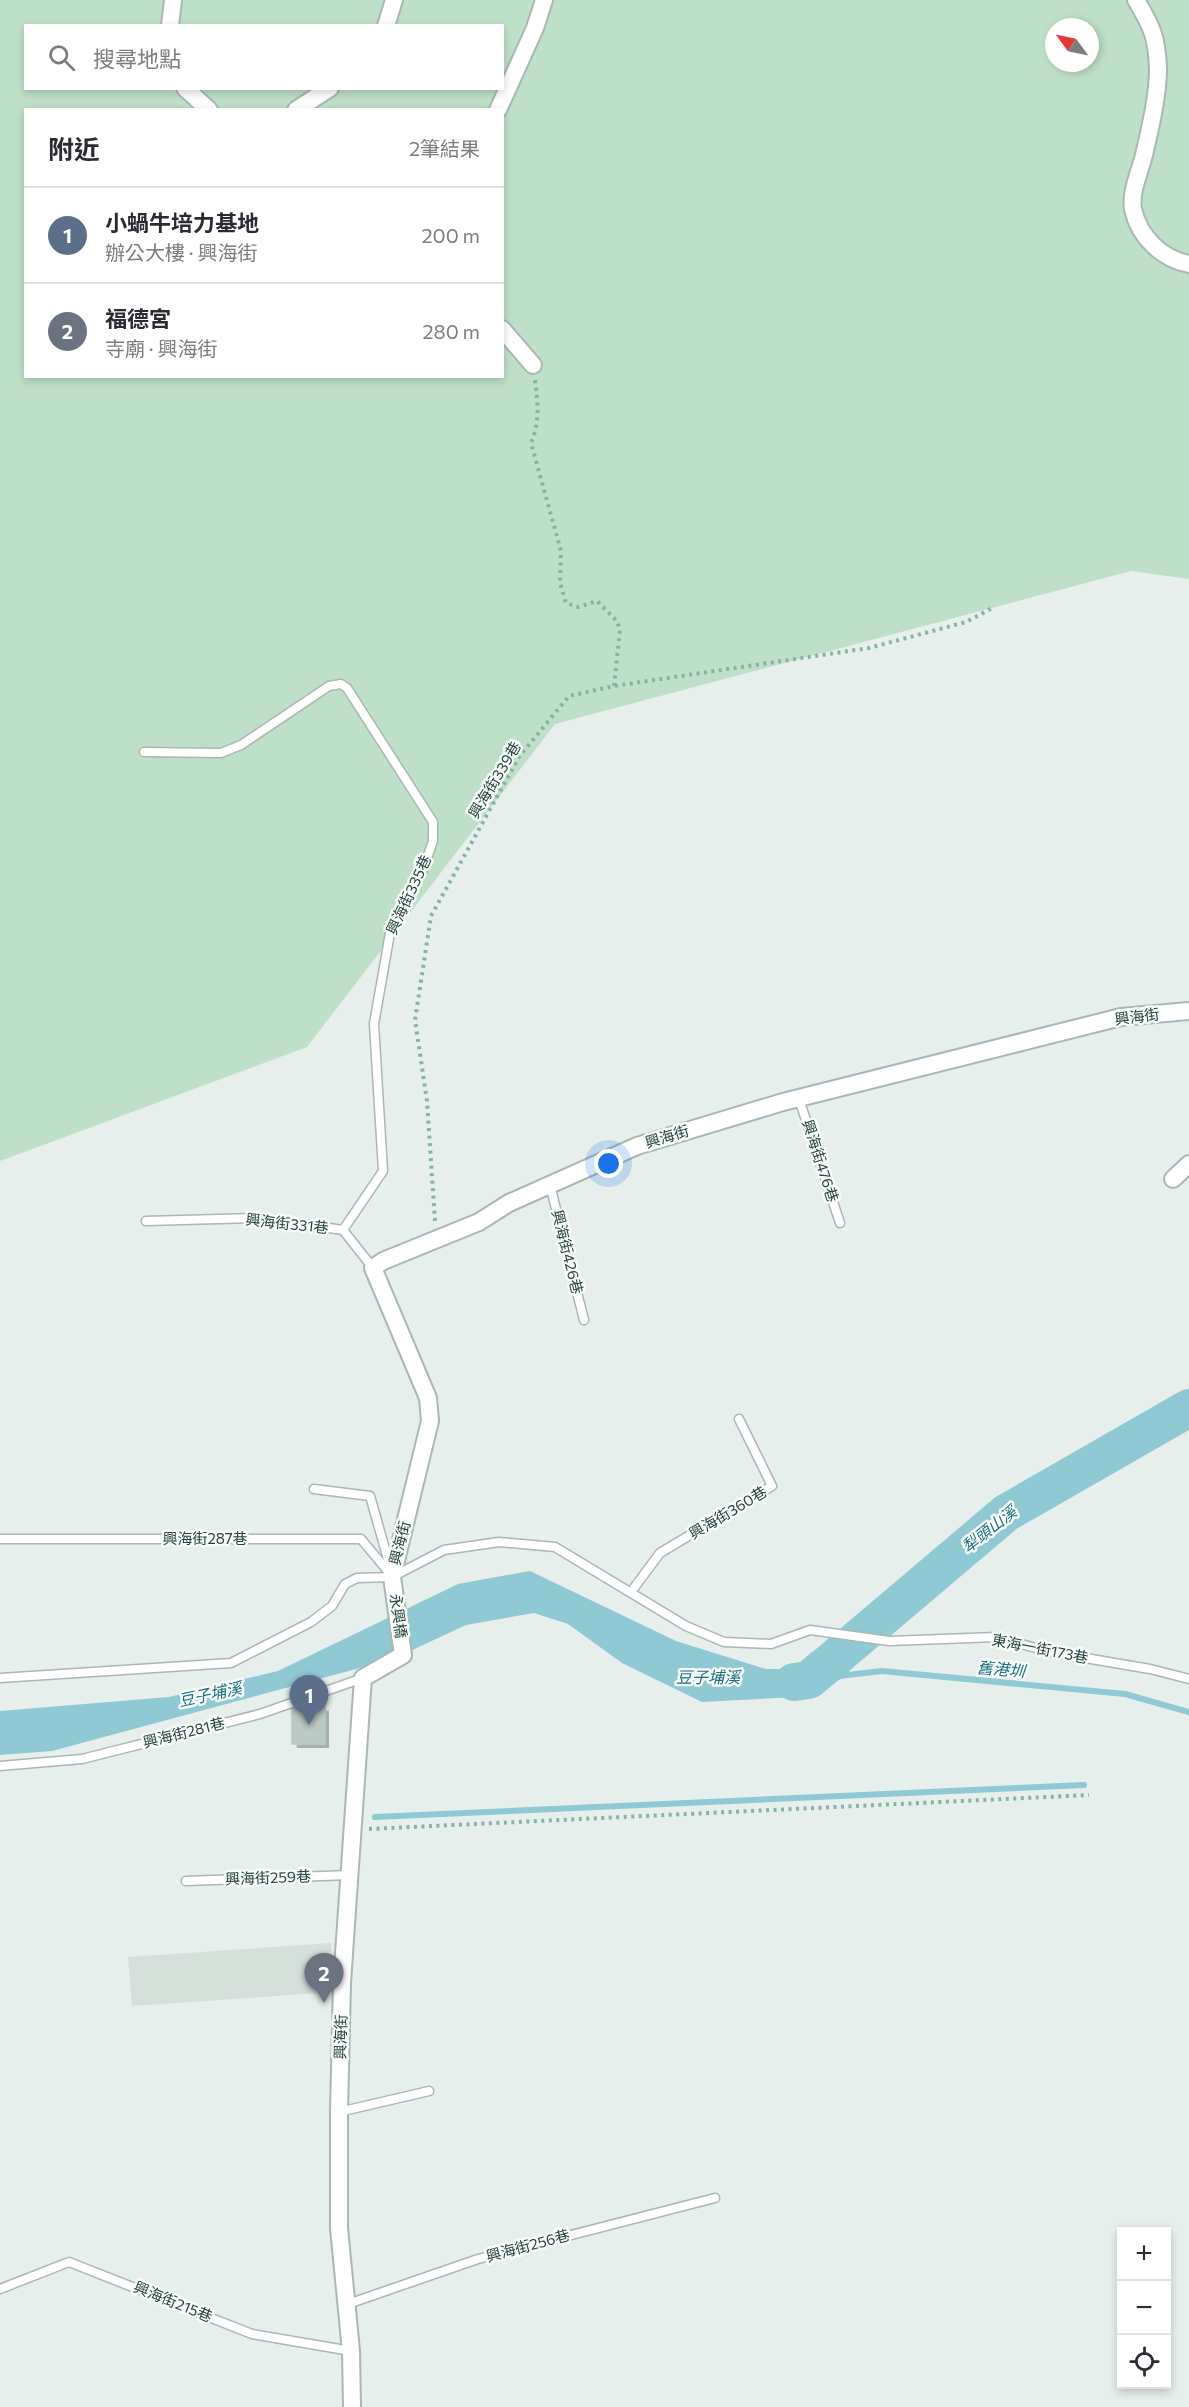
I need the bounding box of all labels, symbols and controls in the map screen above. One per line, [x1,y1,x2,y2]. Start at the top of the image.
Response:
north arrow [1045,18,1099,72]
search box [24,24,504,90]
icon: search [45,41,78,74]
text: 搜尋地點 [93,45,181,72]
text: 附近 [48,133,100,164]
text: 2筆結果 [409,136,480,160]
text: 小蝸牛培力基地 [105,209,259,236]
text: 1 [63,223,72,247]
text: 200 m [422,223,480,247]
text: 辦公大樓 · 興海街 [105,240,257,264]
text: 福德宮 [105,305,171,332]
text: 2 [62,319,73,343]
text: 280 m [422,319,480,343]
text: 寺廟 · 興海街 [105,336,217,360]
street label: 興海街339巷 [464,738,524,821]
street label: 興海街335巷 [382,852,434,937]
street label: 興海街 [1113,1004,1160,1028]
street label: 興海街476巷 [799,1117,843,1204]
street label: 興海街 [643,1121,691,1151]
your location [594,1149,623,1178]
street label: 興海街426巷 [549,1208,587,1296]
street label: 興海街331巷 [245,1210,330,1236]
street label: 興海街360巷 [685,1482,770,1542]
water label: 犁頭山溪 [958,1500,1021,1556]
street label: 興海街 [385,1519,413,1567]
street label: 興海街287巷 [162,1529,248,1547]
street label: 永興橋 [387,1592,411,1639]
street label: 東海一街173巷 [990,1630,1090,1666]
water label: 舊港圳 [976,1657,1028,1680]
water label: 豆子埔溪 [676,1667,742,1686]
pin: 1 [290,1676,328,1725]
water label: 豆子埔溪 [177,1677,245,1709]
street label: 興海街281巷 [141,1713,227,1751]
street label: 興海街259巷 [225,1867,311,1887]
pin: 2 [304,1954,344,2003]
street label: 興海街 [331,2014,349,2060]
street label: 興海街256巷 [484,2225,572,2265]
map controls [1117,2227,1171,2389]
button: + [1117,2227,1171,2281]
street label: 興海街215巷 [131,2277,215,2325]
button: − [1117,2281,1171,2335]
button: locate [1117,2335,1171,2389]

